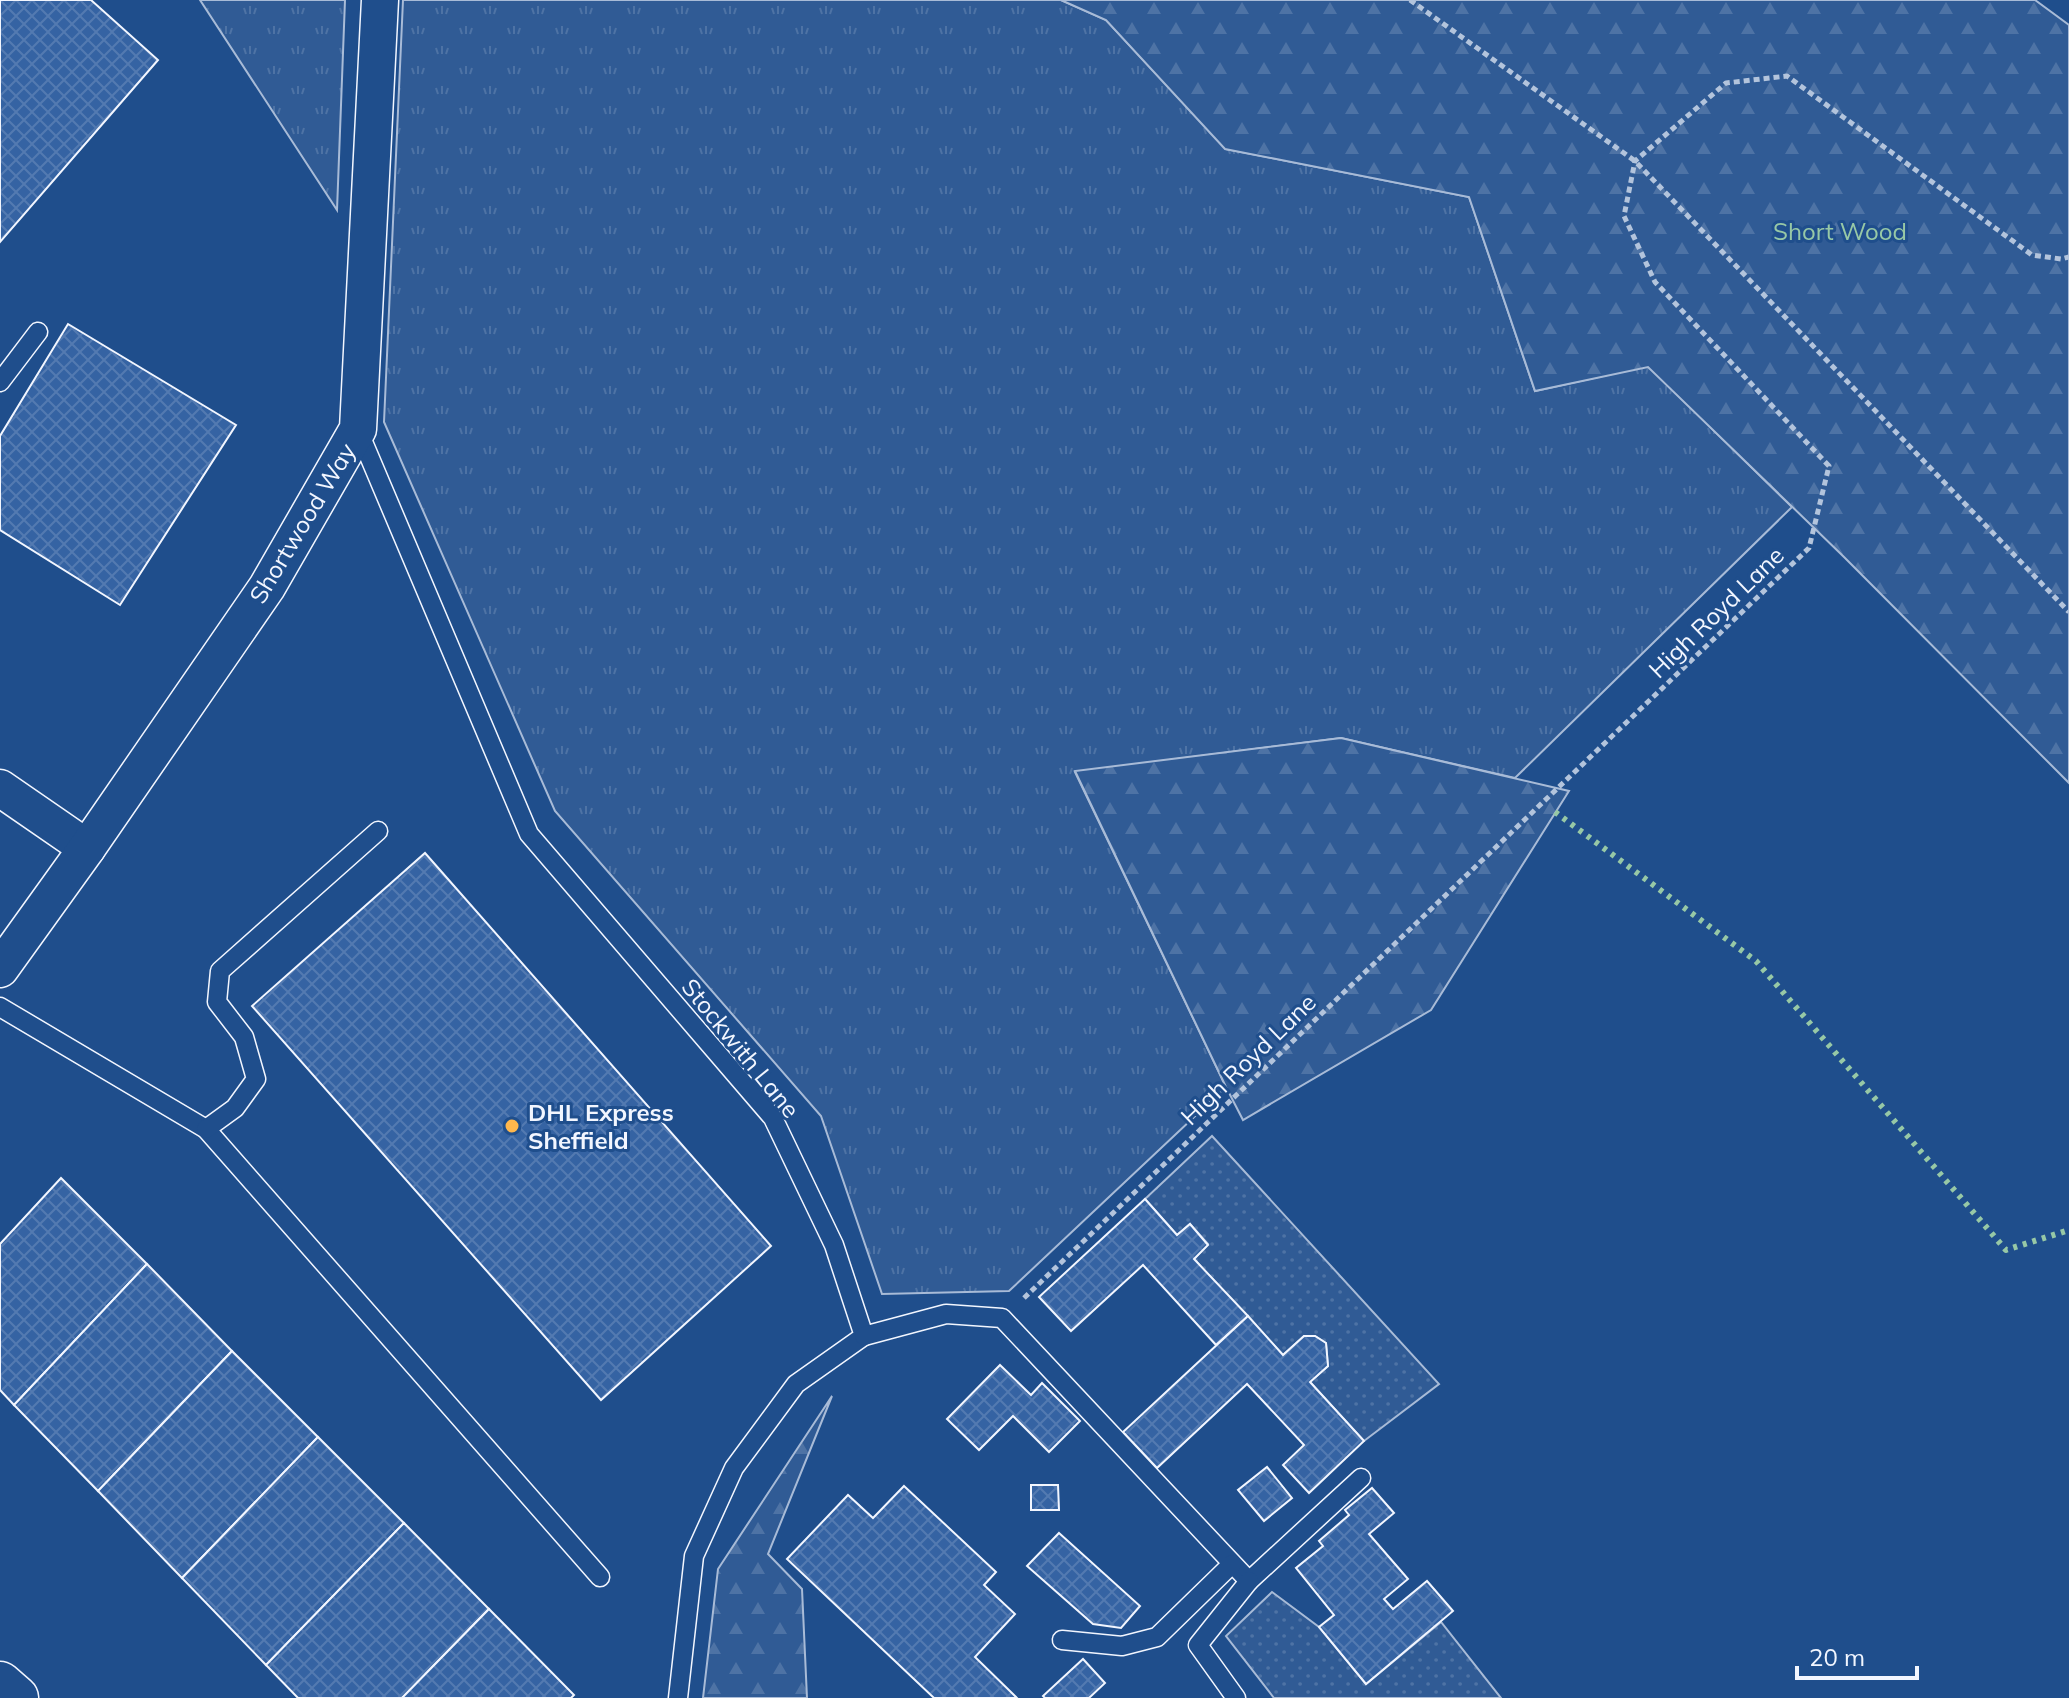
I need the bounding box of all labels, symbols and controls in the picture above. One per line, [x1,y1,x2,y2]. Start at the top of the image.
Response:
park label: Short Wood [1773,216,1907,246]
street label: Shortwood Way [242,437,362,609]
street label: High Royd Lane [1642,540,1790,684]
street label: Stockwith Lane [676,972,806,1124]
street label: High Royd Lane [1174,987,1322,1131]
place label: DHL Express Sheffield [528,1097,674,1155]
marker: DHL Express Sheffield [503,1117,521,1135]
scale bar [1797,1630,1917,1680]
text: 20 m [1809,1642,1865,1672]

